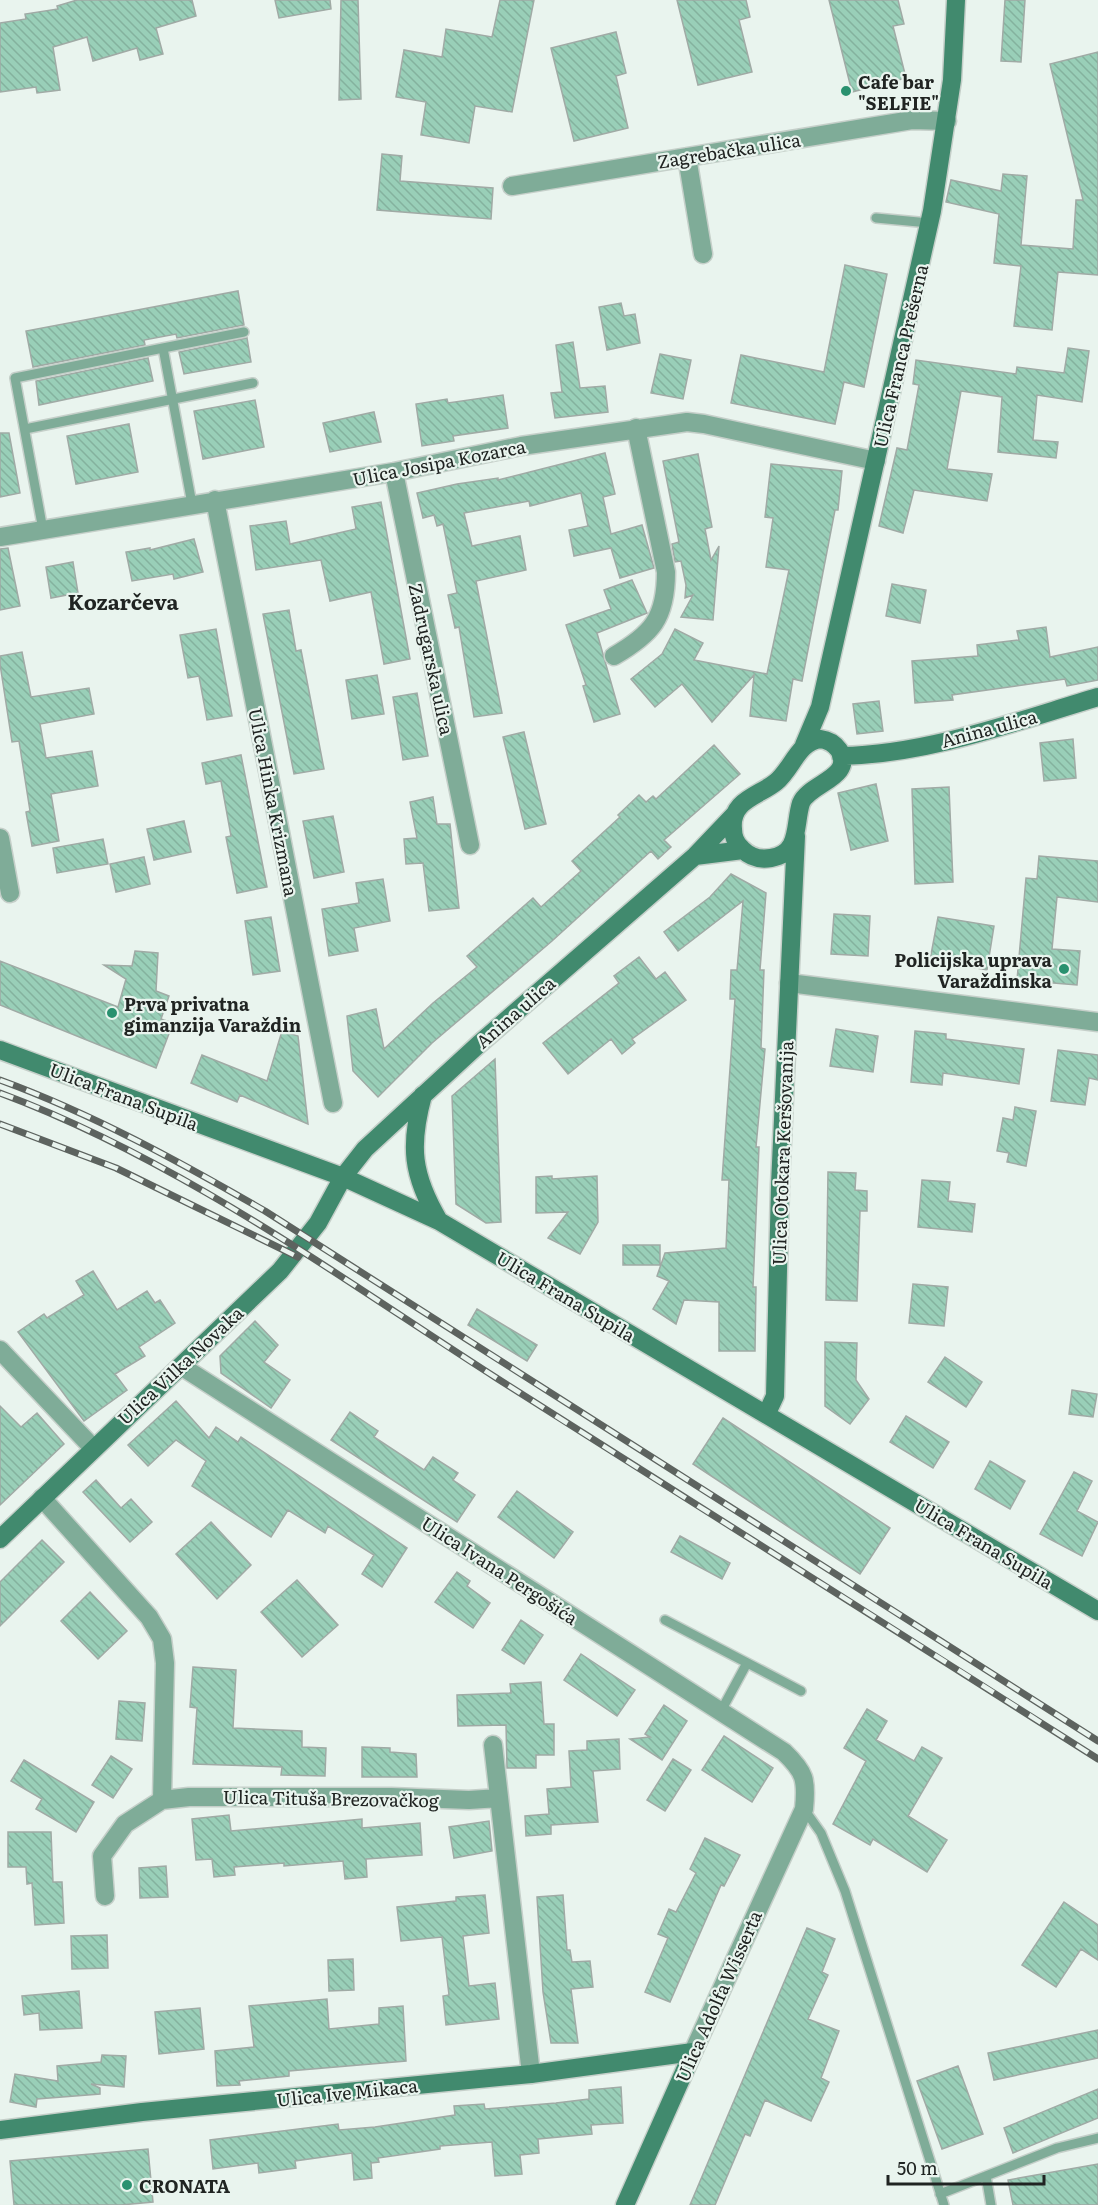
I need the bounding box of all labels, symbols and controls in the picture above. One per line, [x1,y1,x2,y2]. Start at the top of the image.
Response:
place label: Cafe bar "SELFIE" [858,68,939,116]
marker: Cafe bar "SELFIE" [839,84,853,98]
street label: Zagrebačka ulica [656,125,803,175]
street label: Ulica Franca Prešerna [866,261,934,450]
street label: Ulica Josipa Kozarca [350,432,528,492]
street label: Zadrugarska ulica [403,581,461,738]
district label: Kozarčeva [67,585,179,616]
street label: Anina ulica [938,702,1040,754]
street label: Ulica Hinka Krizmana [242,705,306,899]
place label: Policijska uprava Varaždinska [894,946,1053,994]
marker: Policijska uprava Varaždinska [1057,962,1071,976]
street label: Anina ulica [469,969,561,1054]
place label: Prva privatna gimanzija Varaždin [124,990,302,1038]
marker: Prva privatna gimanzija Varaždin [105,1006,119,1020]
street label: Ulica Otokara Keršovanija [765,1040,799,1266]
street label: Ulica Frana Supila [46,1055,203,1137]
street label: Ulica Frana Supila [491,1244,641,1348]
street label: Ulica Vilka Novaka [111,1299,249,1431]
street label: Ulica Frana Supila [909,1491,1059,1595]
street label: Ulica Ivana Pergošića [416,1509,584,1631]
street label: Ulica Tituša Brezovačkog [223,1783,440,1813]
street label: Ulica Adolfa Wisserta [668,1906,768,2086]
street label: Ulica Ive Mikaca [275,2071,419,2113]
scale bar [888,2148,1044,2186]
text: 50 m [897,2154,938,2181]
place label: CRONATA [139,2172,230,2199]
marker: CRONATA [120,2178,134,2192]

